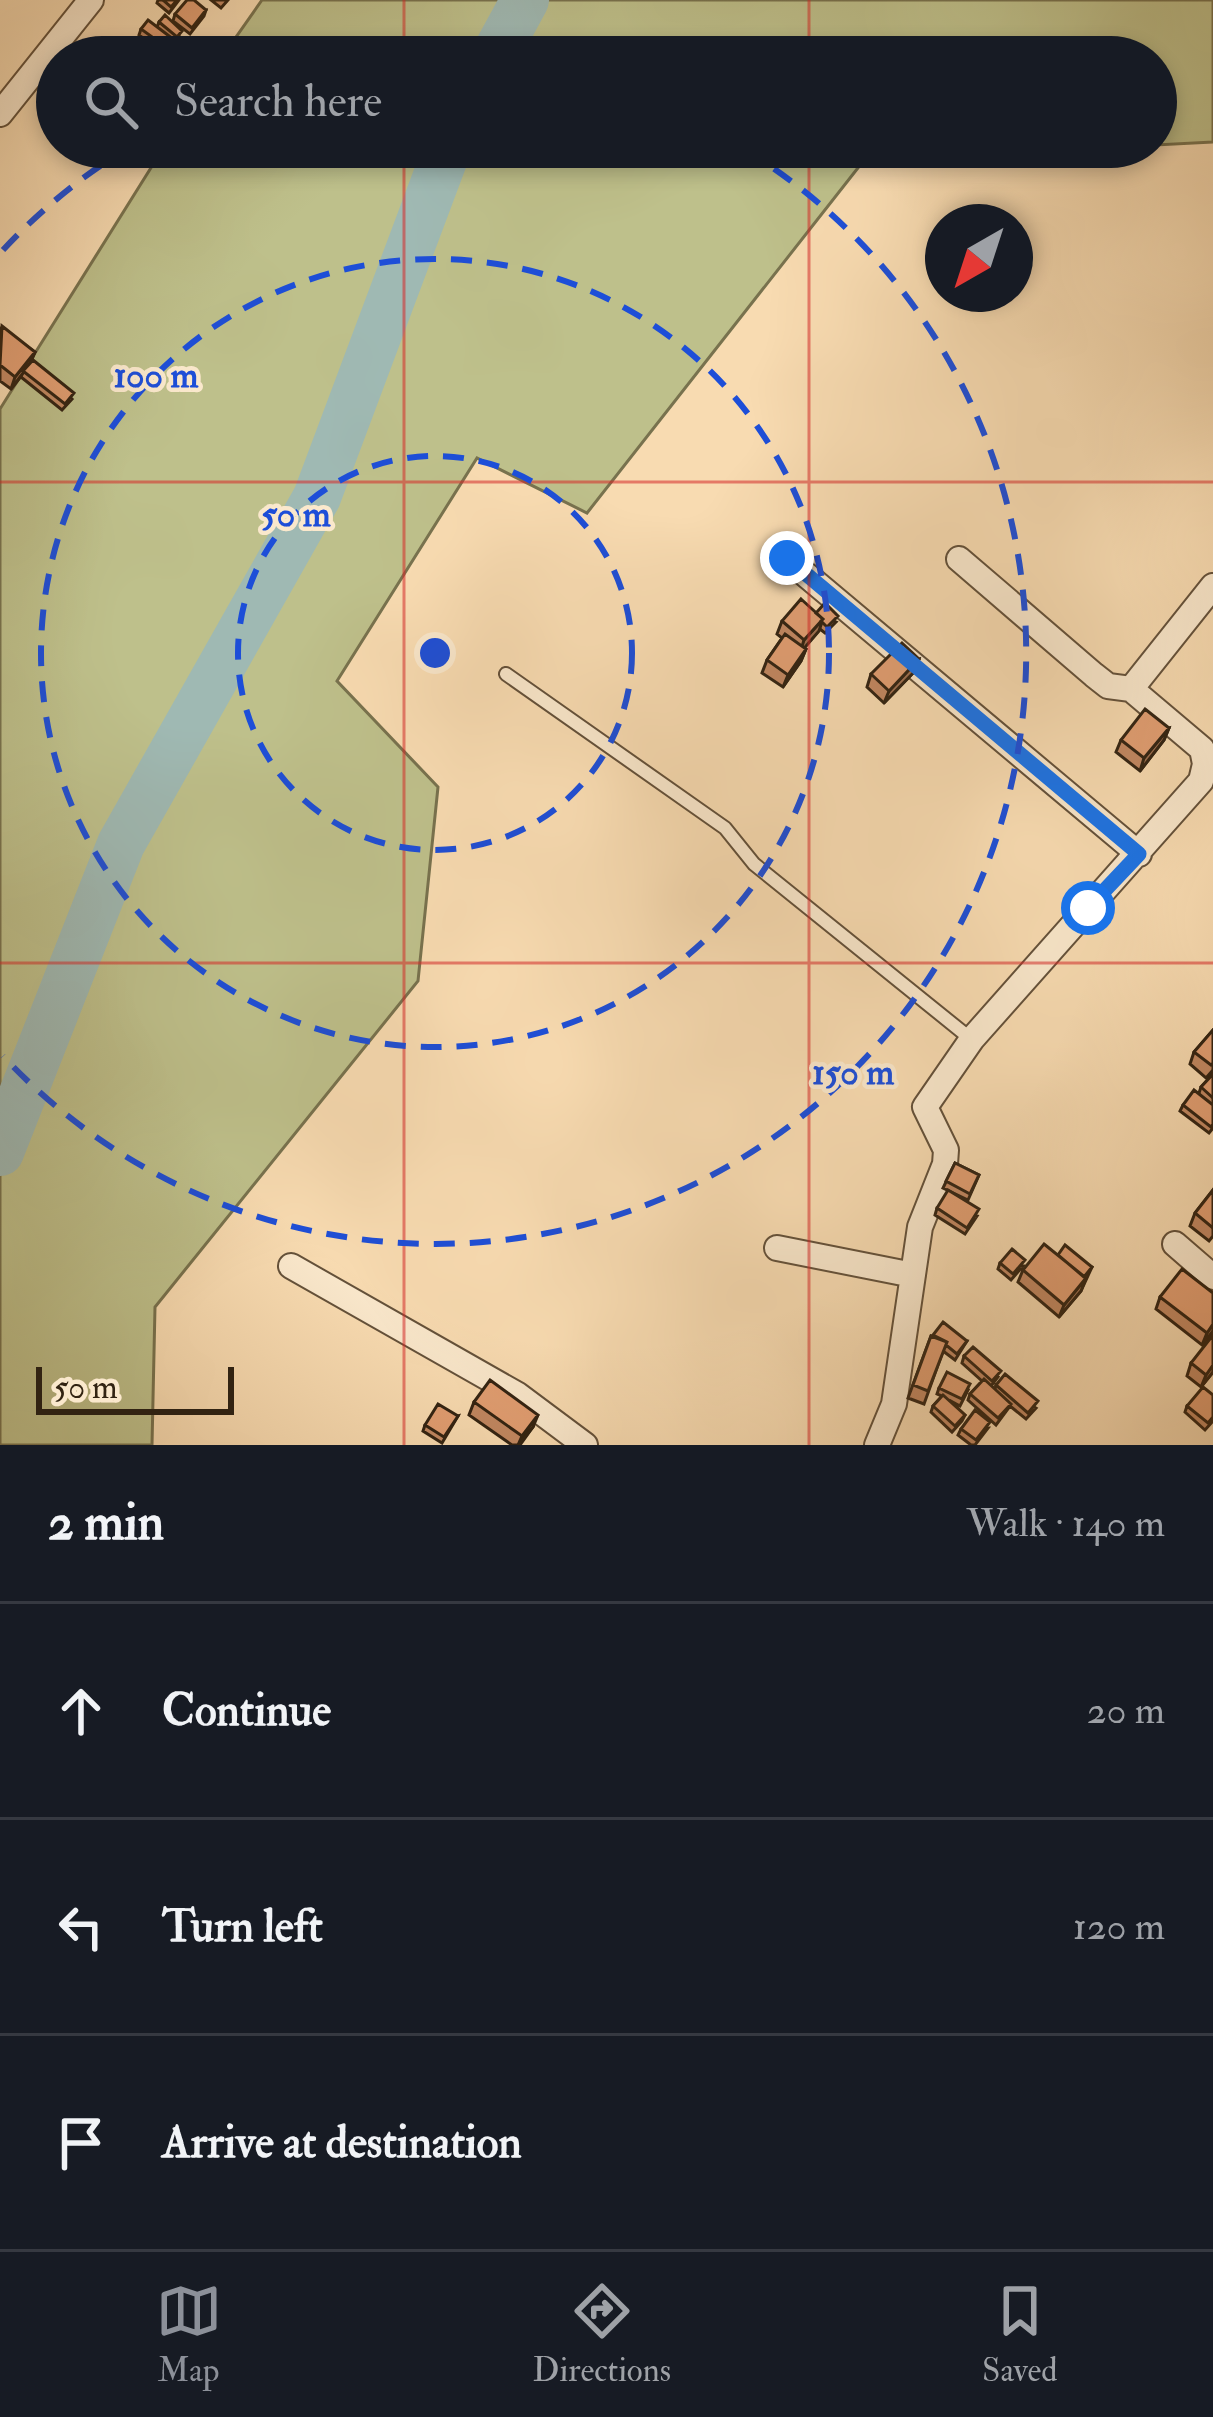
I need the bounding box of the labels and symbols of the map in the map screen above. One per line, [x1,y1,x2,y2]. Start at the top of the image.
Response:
north arrow [925,204,1033,312]
text: 100 m [113,353,199,398]
text: 50 m [261,492,331,537]
route end [760,531,814,585]
centre of rings [414,632,456,674]
route start [1061,881,1115,935]
text: 150 m [812,1050,894,1095]
scale bar [36,1361,234,1414]

